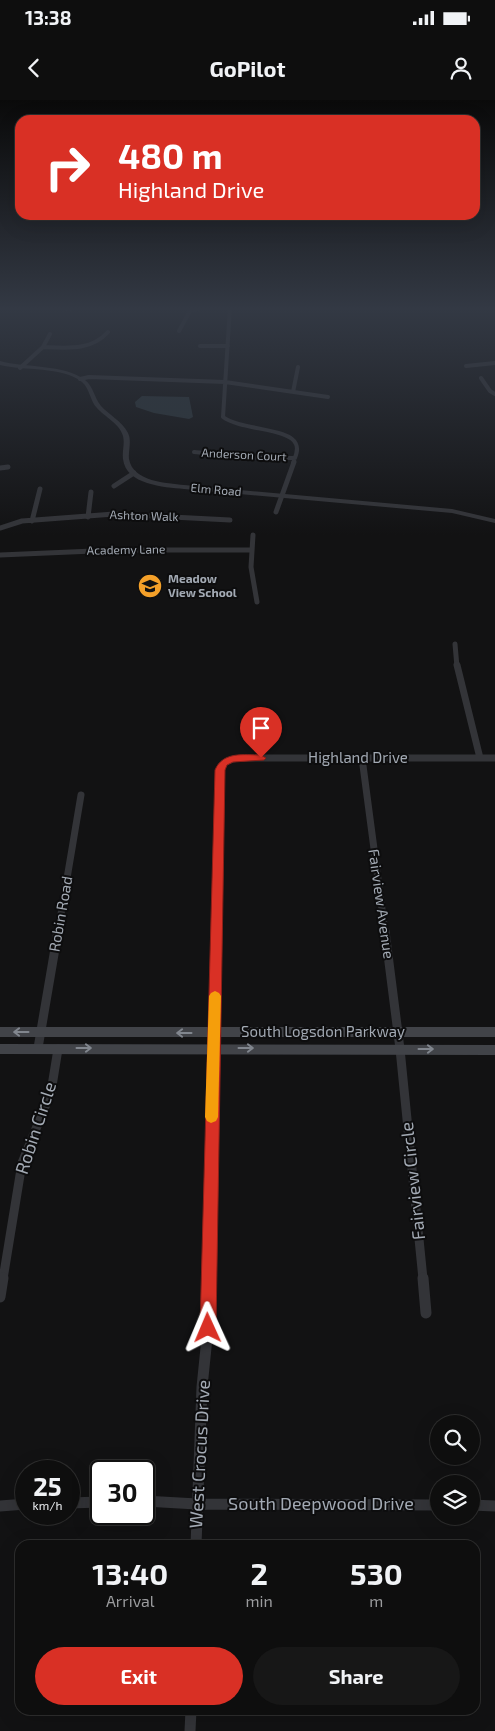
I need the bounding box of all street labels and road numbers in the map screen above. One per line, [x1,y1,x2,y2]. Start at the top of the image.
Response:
street label: Anderson Court [201,445,287,463]
street label: Elm Road [190,480,242,498]
street label: Ashton Walk [109,507,179,523]
street label: Academy Lane [87,541,165,557]
street label: Highland Drive [308,748,408,766]
street label: Fairview Avenue [365,848,399,960]
street label: Robin Road [45,875,76,953]
street label: South Logsdon Parkway [241,1022,405,1040]
street label: Robin Circle [10,1079,60,1177]
street label: Fairview Circle [395,1121,429,1241]
street label: West Crocus Drive [184,1379,214,1529]
street label: South Deepwood Drive [228,1492,414,1514]

